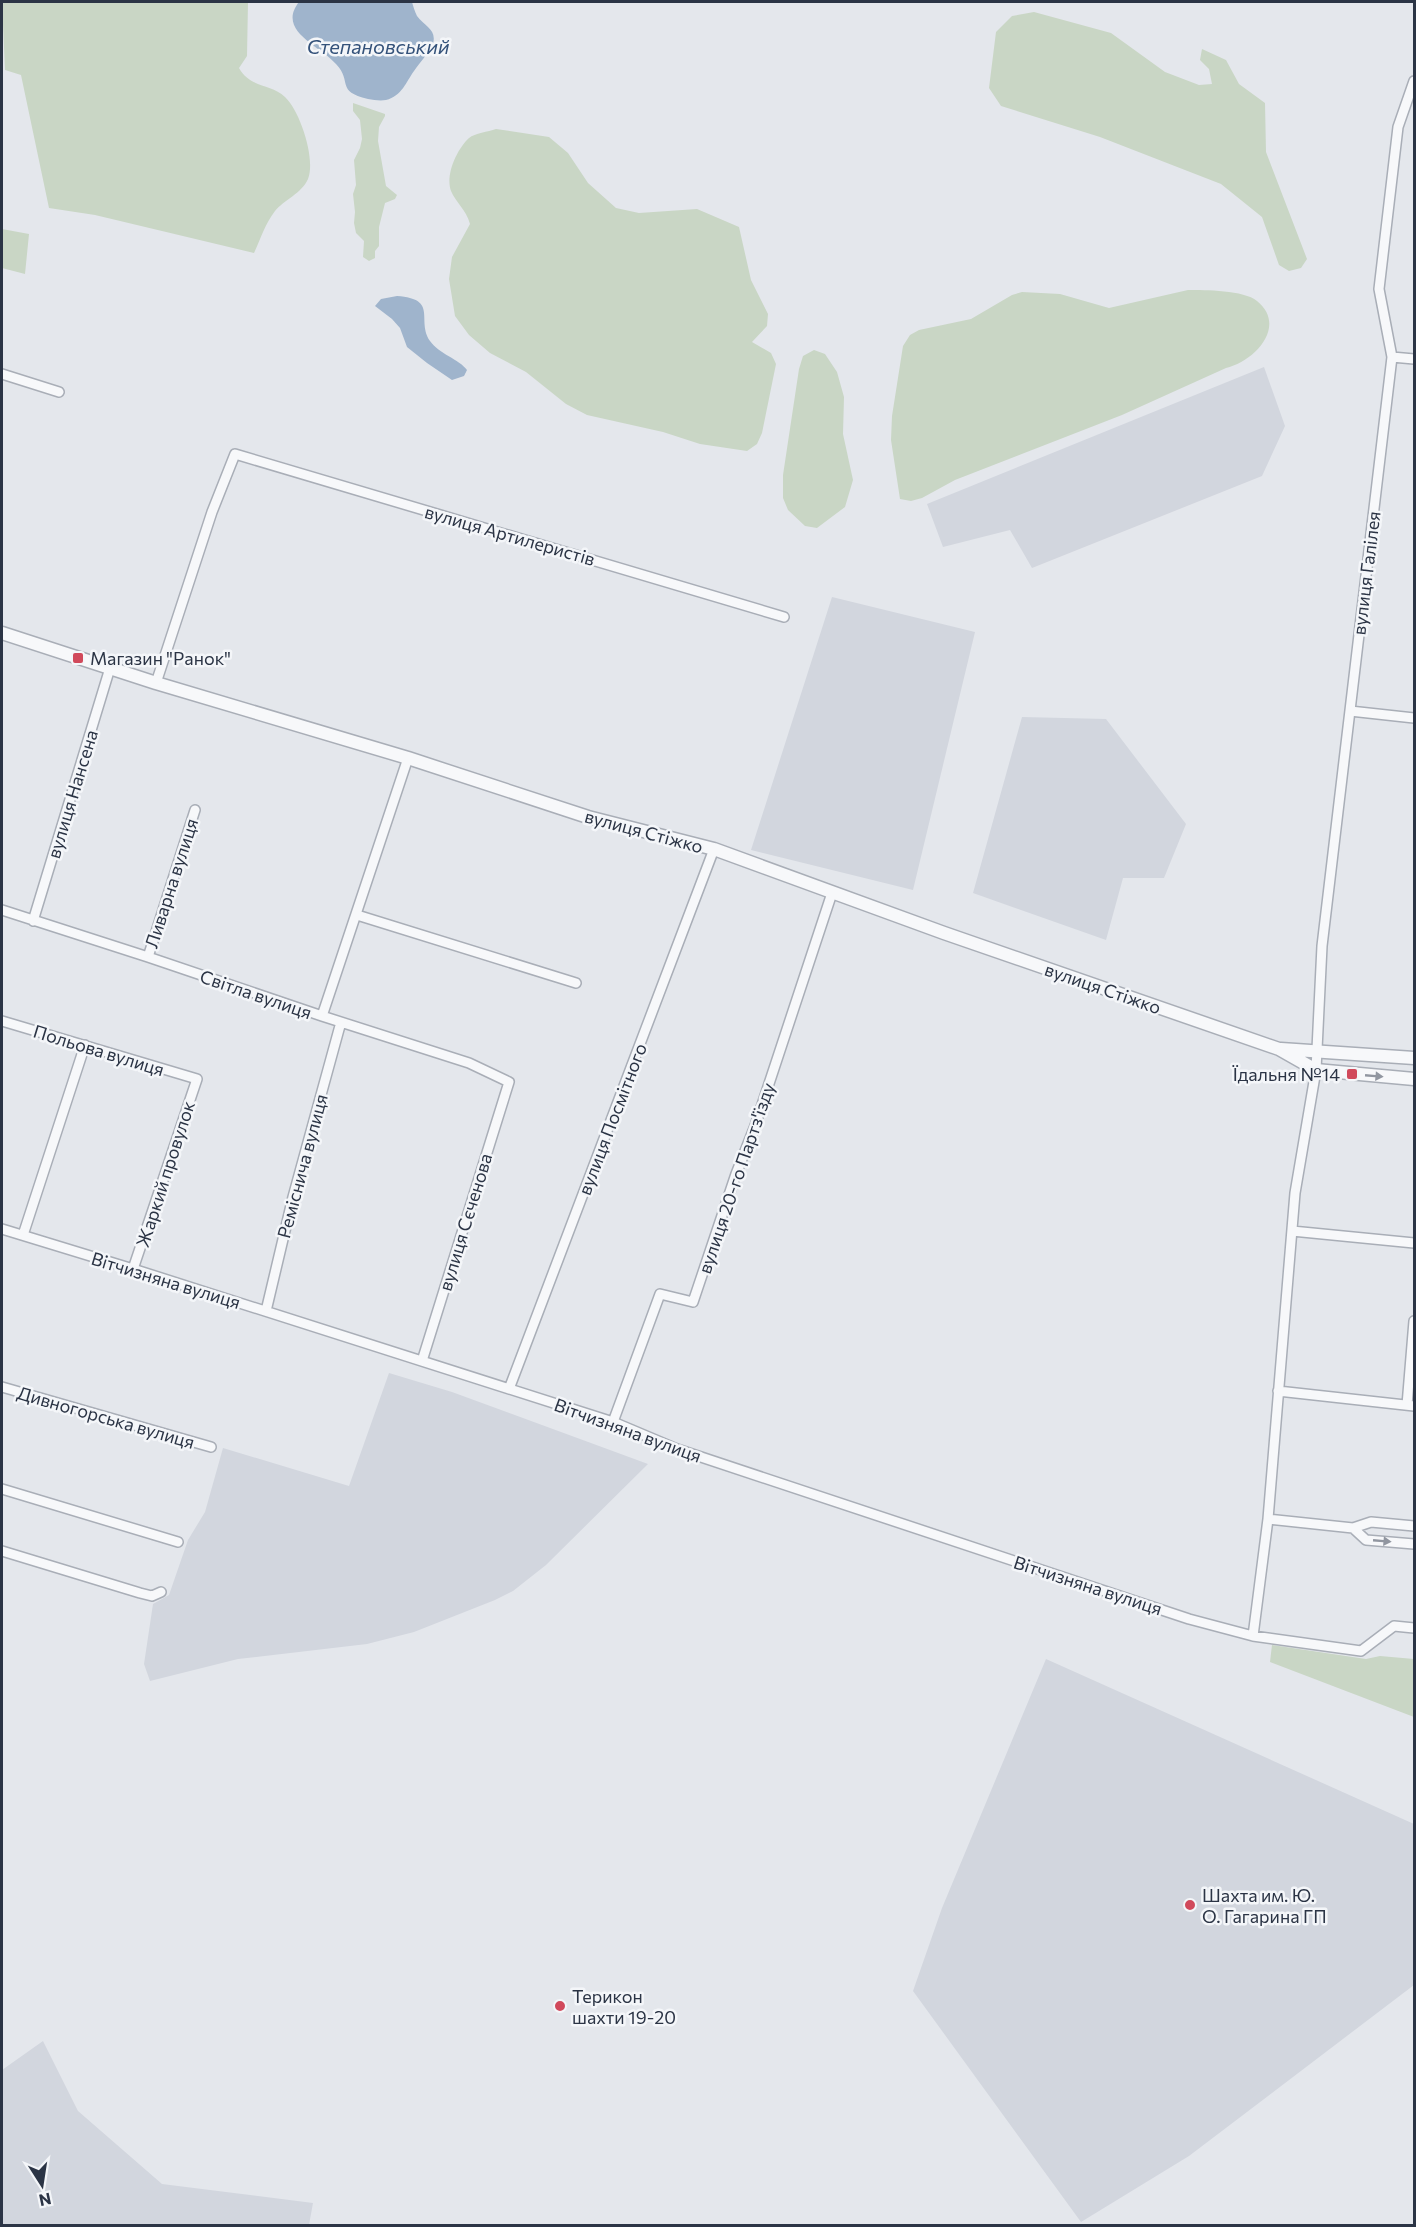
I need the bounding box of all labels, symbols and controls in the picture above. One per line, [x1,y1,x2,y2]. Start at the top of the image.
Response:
water label: Степановський [307,34,450,58]
street label: вулиця Артилеристів [422,500,598,570]
street label: вулиця Галілея [1347,510,1385,636]
place label: Магазин "Ранок" [90,647,231,669]
marker: Магазин "Ранок" [71,651,85,665]
street label: вулиця Нансена [42,727,102,861]
street label: вулиця Стіжко [582,805,706,857]
street label: Ливарна вулиця [140,815,202,951]
street label: вулиця Стіжко [1042,958,1164,1018]
street label: Світла вулиця [197,965,315,1023]
street label: Польова вулиця [31,1020,167,1080]
street label: вулиця Посмітного [573,1040,651,1198]
place label: Їдальня №14 [1232,1063,1340,1085]
marker: Їдальня №14 [1345,1067,1359,1081]
one-way arrow [1365,1071,1384,1080]
street label: вулиця 20-го Партз'їзду [693,1080,779,1276]
street label: Реміснича вулиця [272,1091,332,1241]
street label: Жаркий провулок [131,1098,199,1250]
street label: вулиця Сєченова [434,1151,496,1293]
street label: Вітчизняна вулиця [89,1247,243,1313]
street label: Дивногорська вулиця [15,1381,197,1453]
street label: Вітчизняна вулиця [551,1393,705,1467]
one-way arrow [1372,1536,1391,1546]
street label: Вітчизняна вулиця [1011,1551,1165,1619]
place label: Шахта им. Ю. О. Гагарина ГП [1202,1884,1327,1927]
marker: Шахта им. Ю. О. Гагарина ГП [1183,1898,1197,1912]
place label: Терикон шахти 19-20 [572,1985,676,2028]
marker: Терикон шахти 19-20 [553,1999,567,2013]
north arrow [12,2155,72,2215]
text: N [37,2190,53,2211]

